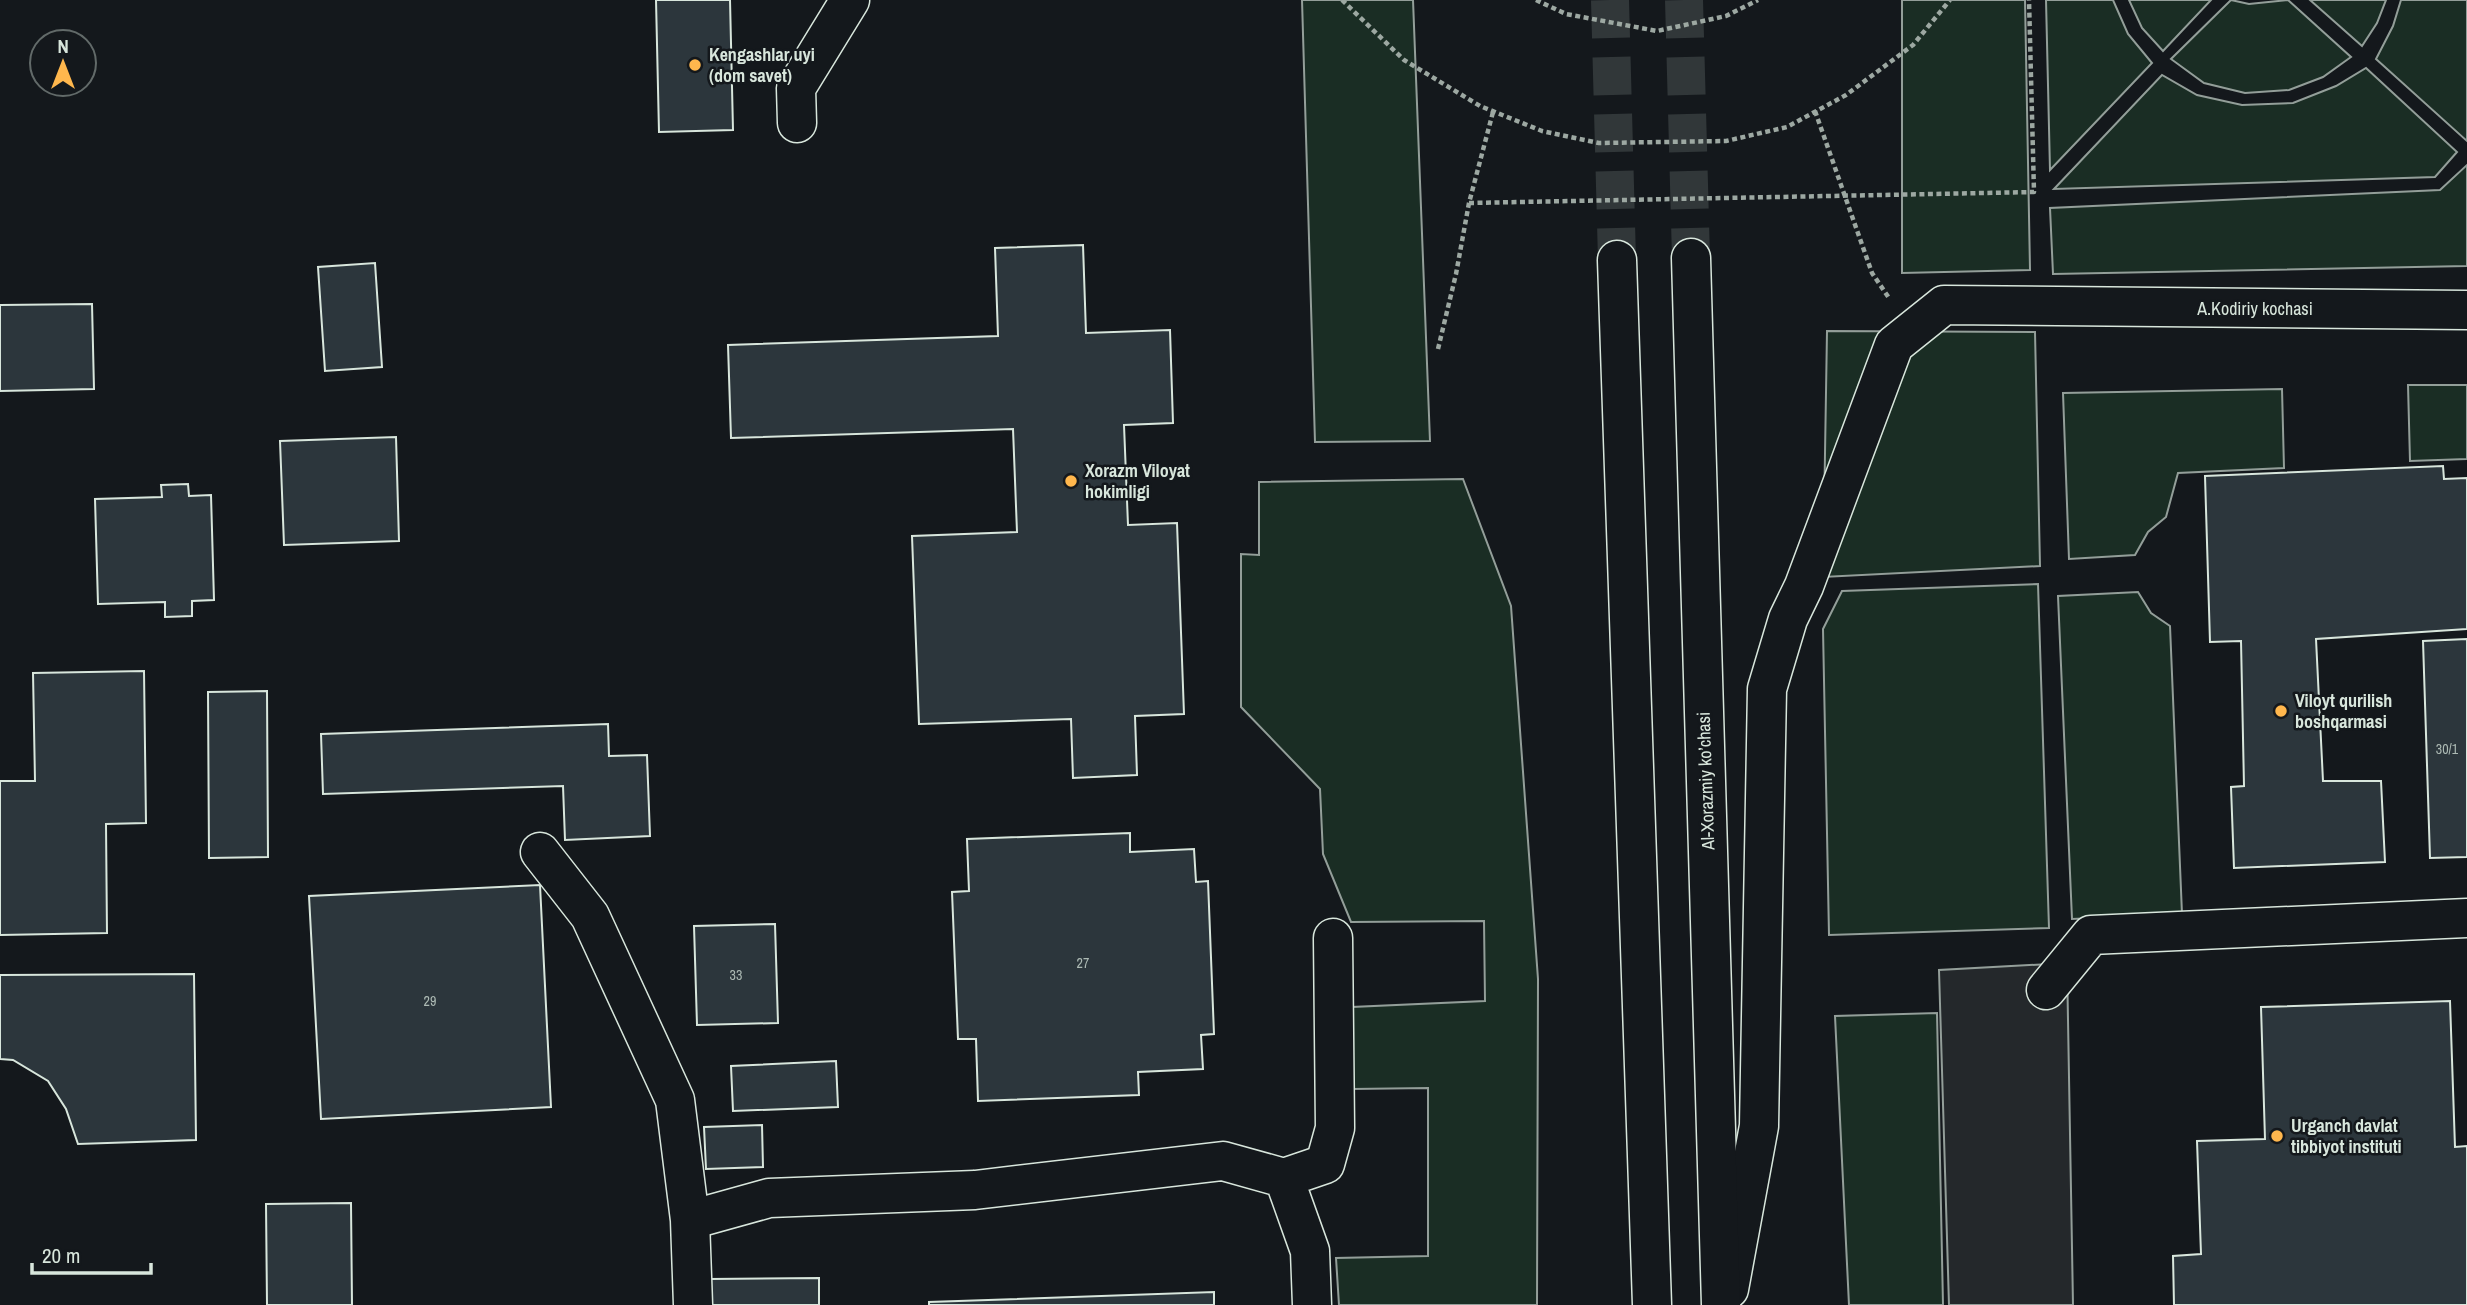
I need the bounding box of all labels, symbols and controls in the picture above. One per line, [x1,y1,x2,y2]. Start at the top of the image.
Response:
north arrow [28,28,98,98]
text: N [57,33,69,59]
place label: Kengashlar uyi (dom savet) [709,42,815,88]
marker: Kengashlar uyi (dom savet) [687,57,703,73]
street label: A.Kodiriy kochasi [2196,296,2313,321]
place label: Xorazm Viloyat hokimligi [1085,458,1190,504]
marker: Xorazm Viloyat hokimligi [1063,473,1079,489]
place label: Viloyt qurilish boshqarmasi [2295,688,2392,734]
marker: Viloyt qurilish boshqarmasi [2273,703,2289,719]
street label: Al-Xorazmiy ko’chasi [1691,711,1720,852]
house number: 30/1 [2436,740,2459,758]
house number: 27 [1077,954,1089,972]
house number: 33 [730,966,742,984]
house number: 29 [424,992,436,1010]
place label: Urganch davlat tibbiyot instituti [2291,1113,2402,1159]
marker: Urganch davlat tibbiyot instituti [2269,1128,2285,1144]
scale bar [32,1232,150,1276]
text: 20 m [42,1241,80,1270]

